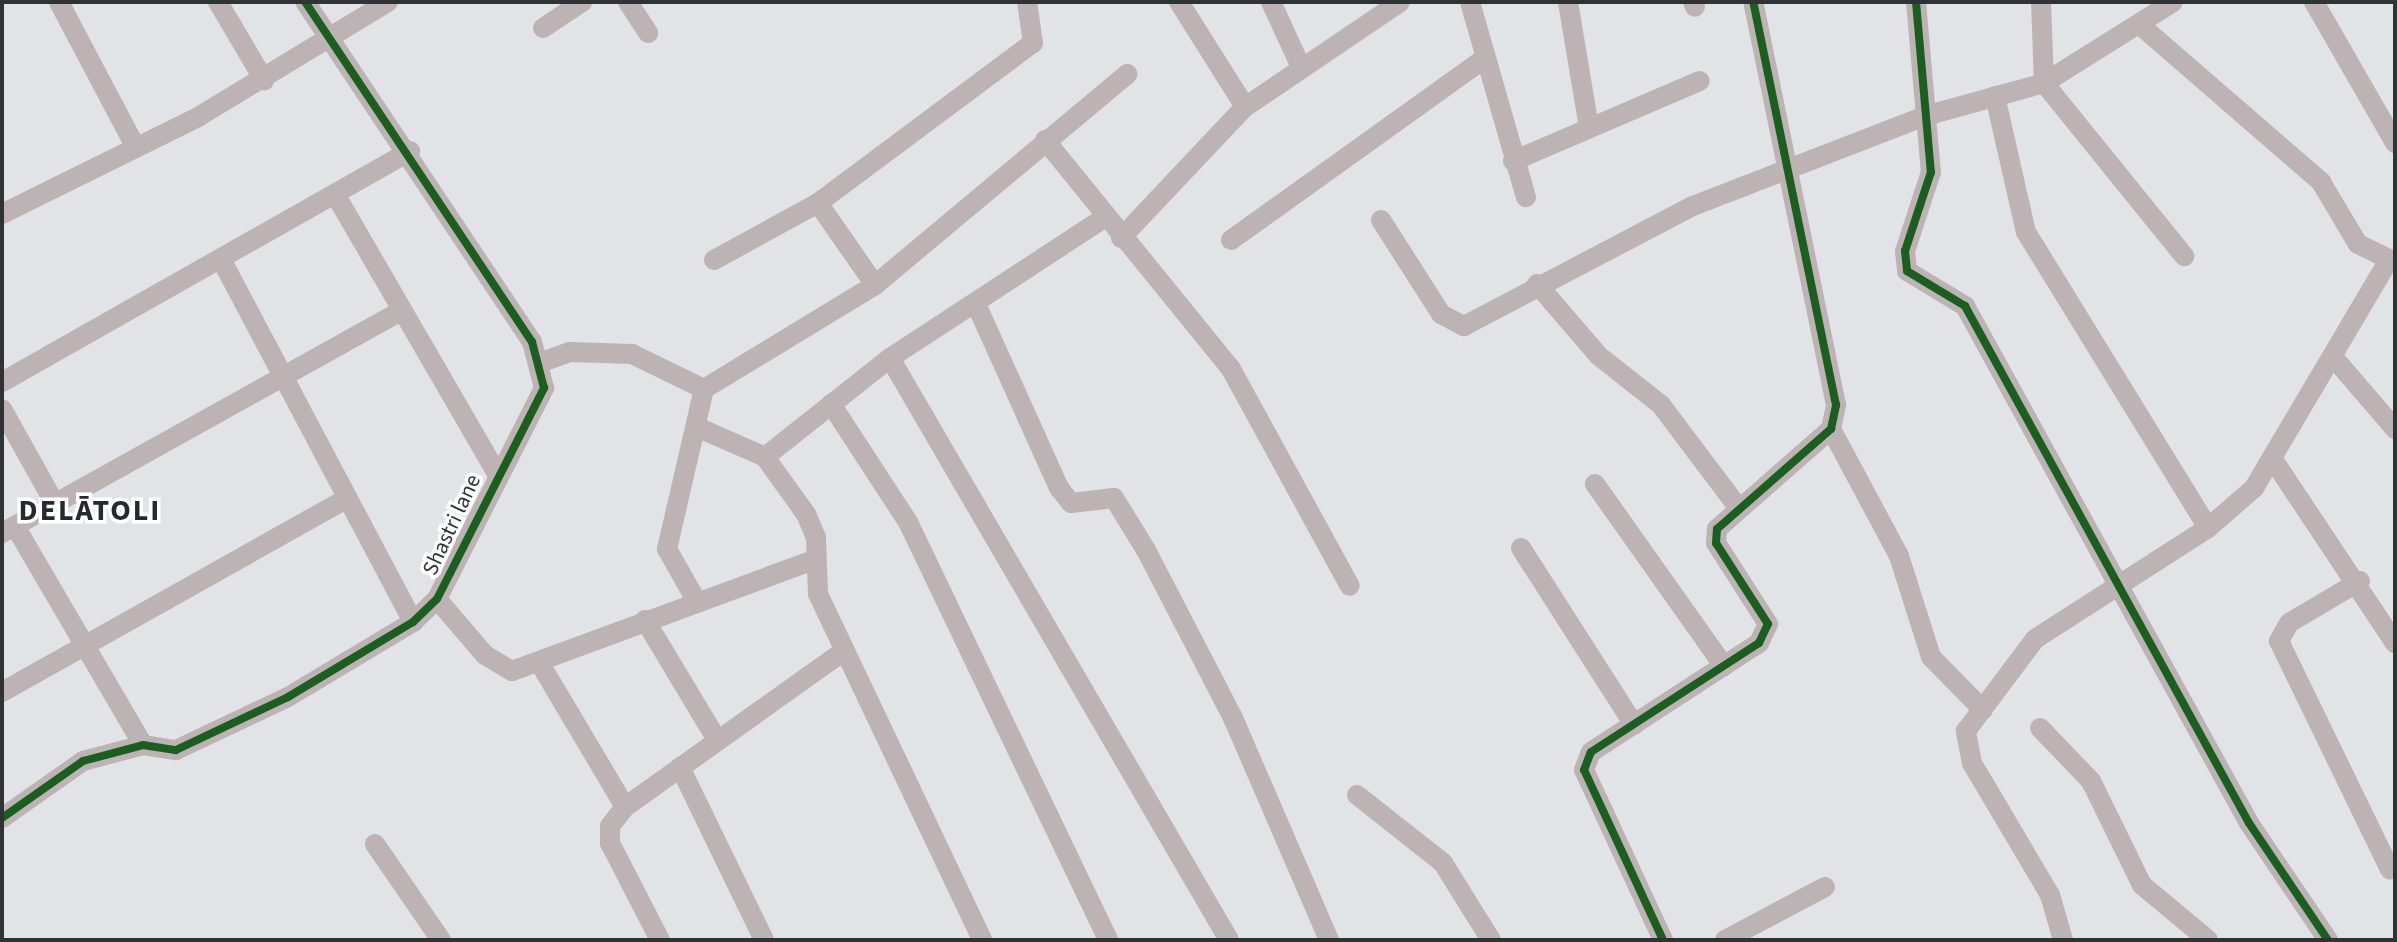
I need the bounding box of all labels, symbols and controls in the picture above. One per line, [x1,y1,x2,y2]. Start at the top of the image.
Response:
street label: Shastri lane [417,470,487,580]
district label: DELĀTOLI [19,493,161,529]

